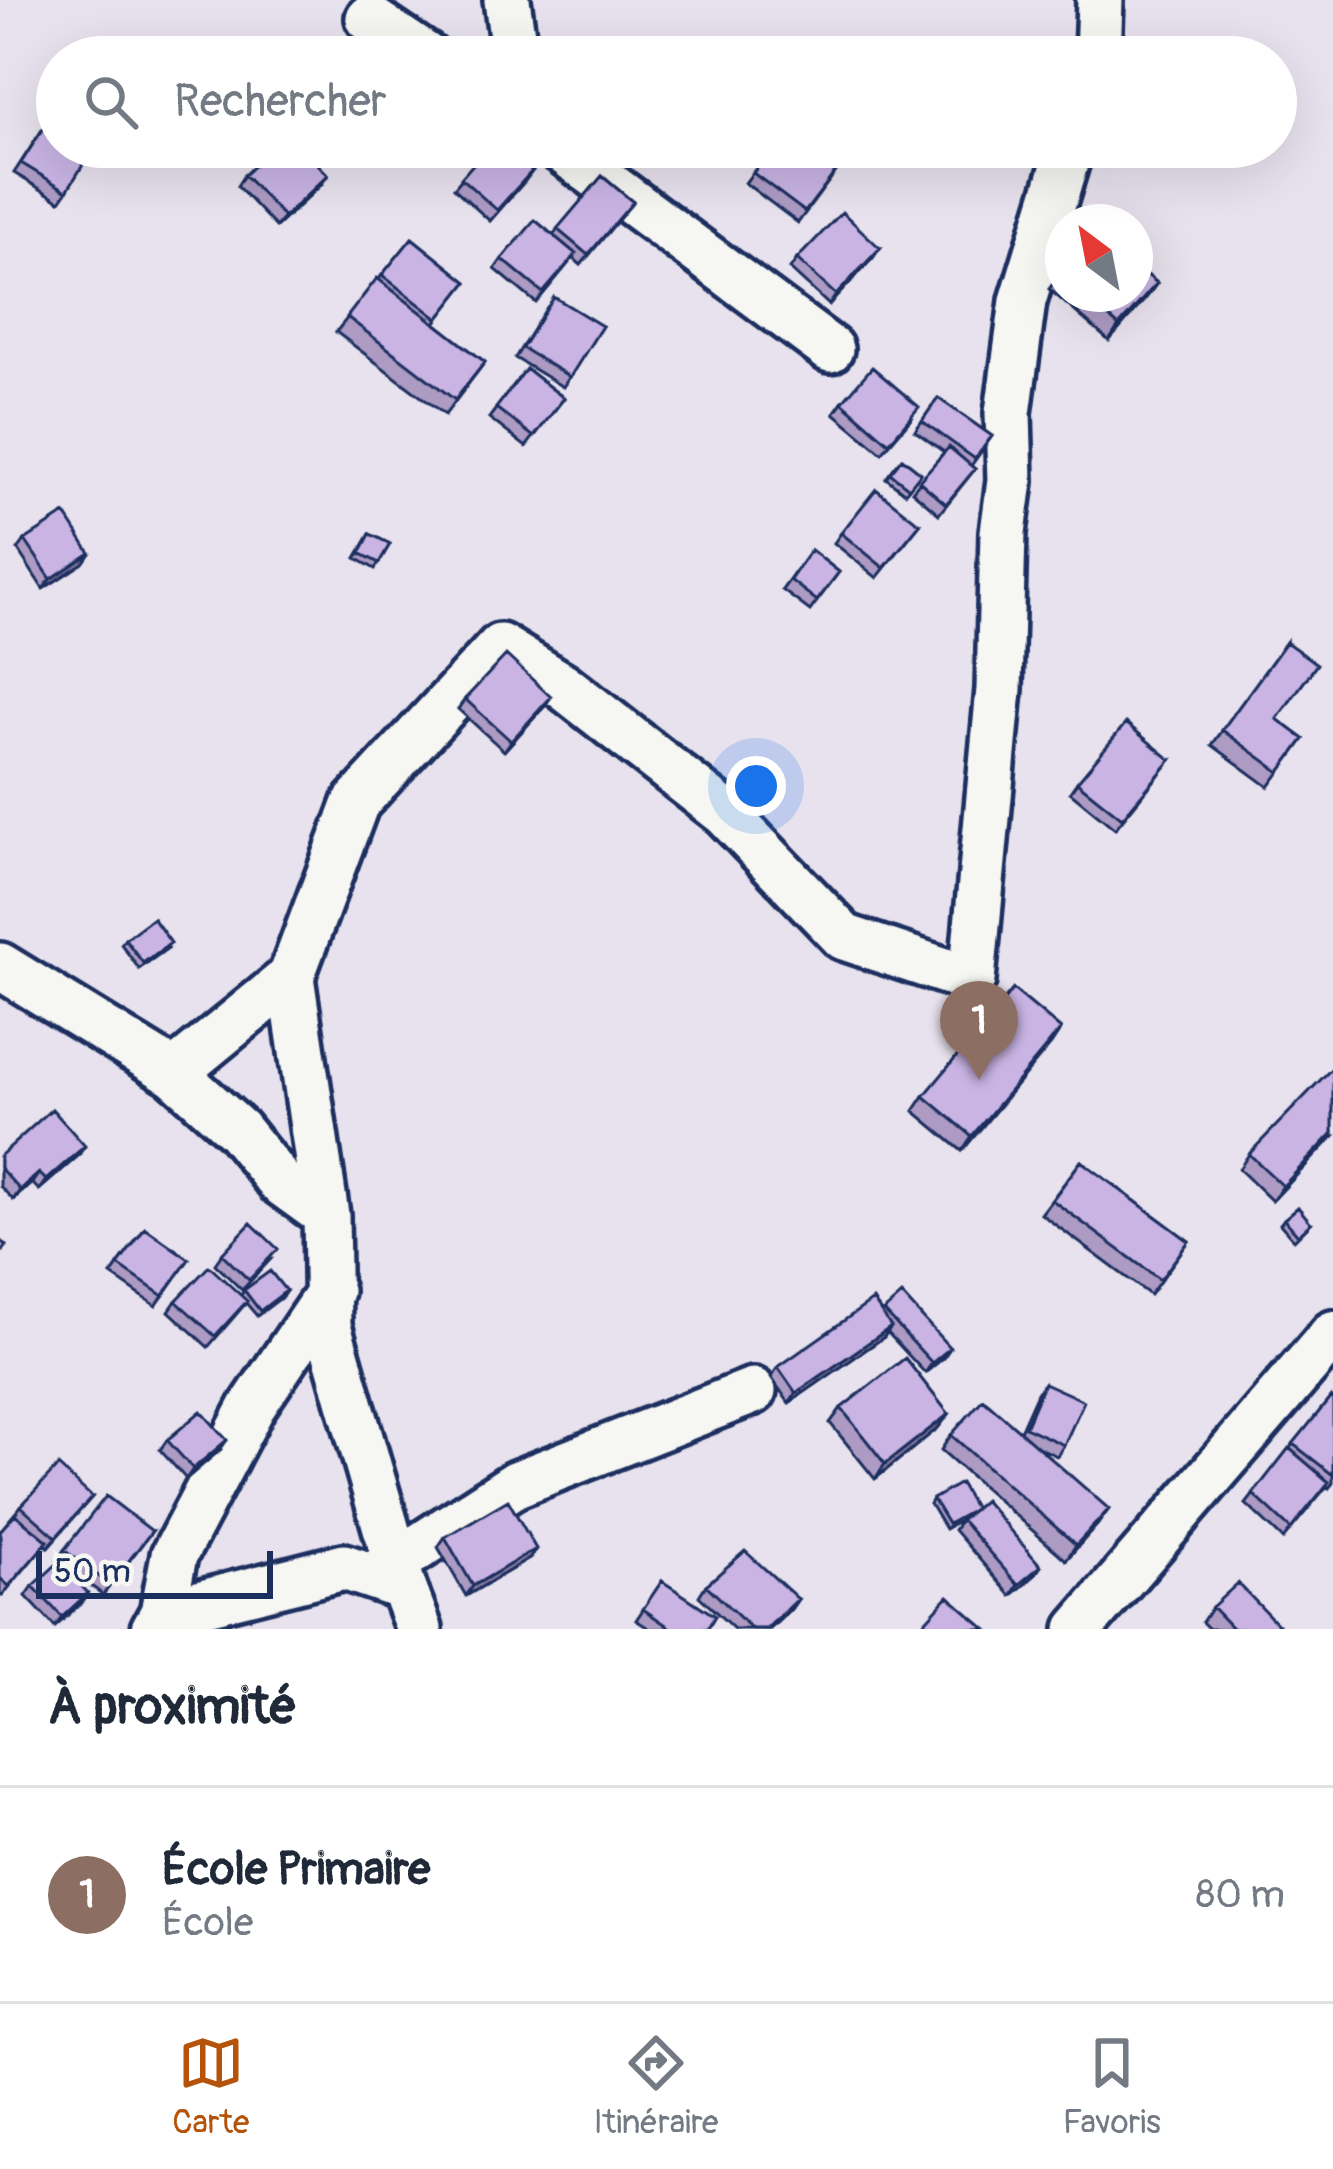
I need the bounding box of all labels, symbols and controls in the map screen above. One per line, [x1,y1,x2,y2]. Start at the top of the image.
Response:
search box [36,36,1297,168]
icon: search [78,69,144,135]
text: Rechercher [174,74,387,130]
north arrow [1045,204,1153,312]
your location [726,756,786,816]
pin: 1 [940,981,1018,1080]
scale bar [36,1545,273,1598]
text: 50 m [54,1551,131,1592]
text: À proximité [48,1675,297,1739]
text: École Primaire [162,1842,430,1898]
text: 1 [79,1870,95,1919]
text: 80 m [1196,1870,1285,1919]
text: École [162,1898,253,1947]
tab: Carte [172,2030,249,2143]
tab: Itinéraire [594,2030,718,2143]
tab: Favoris [1063,2030,1161,2143]

